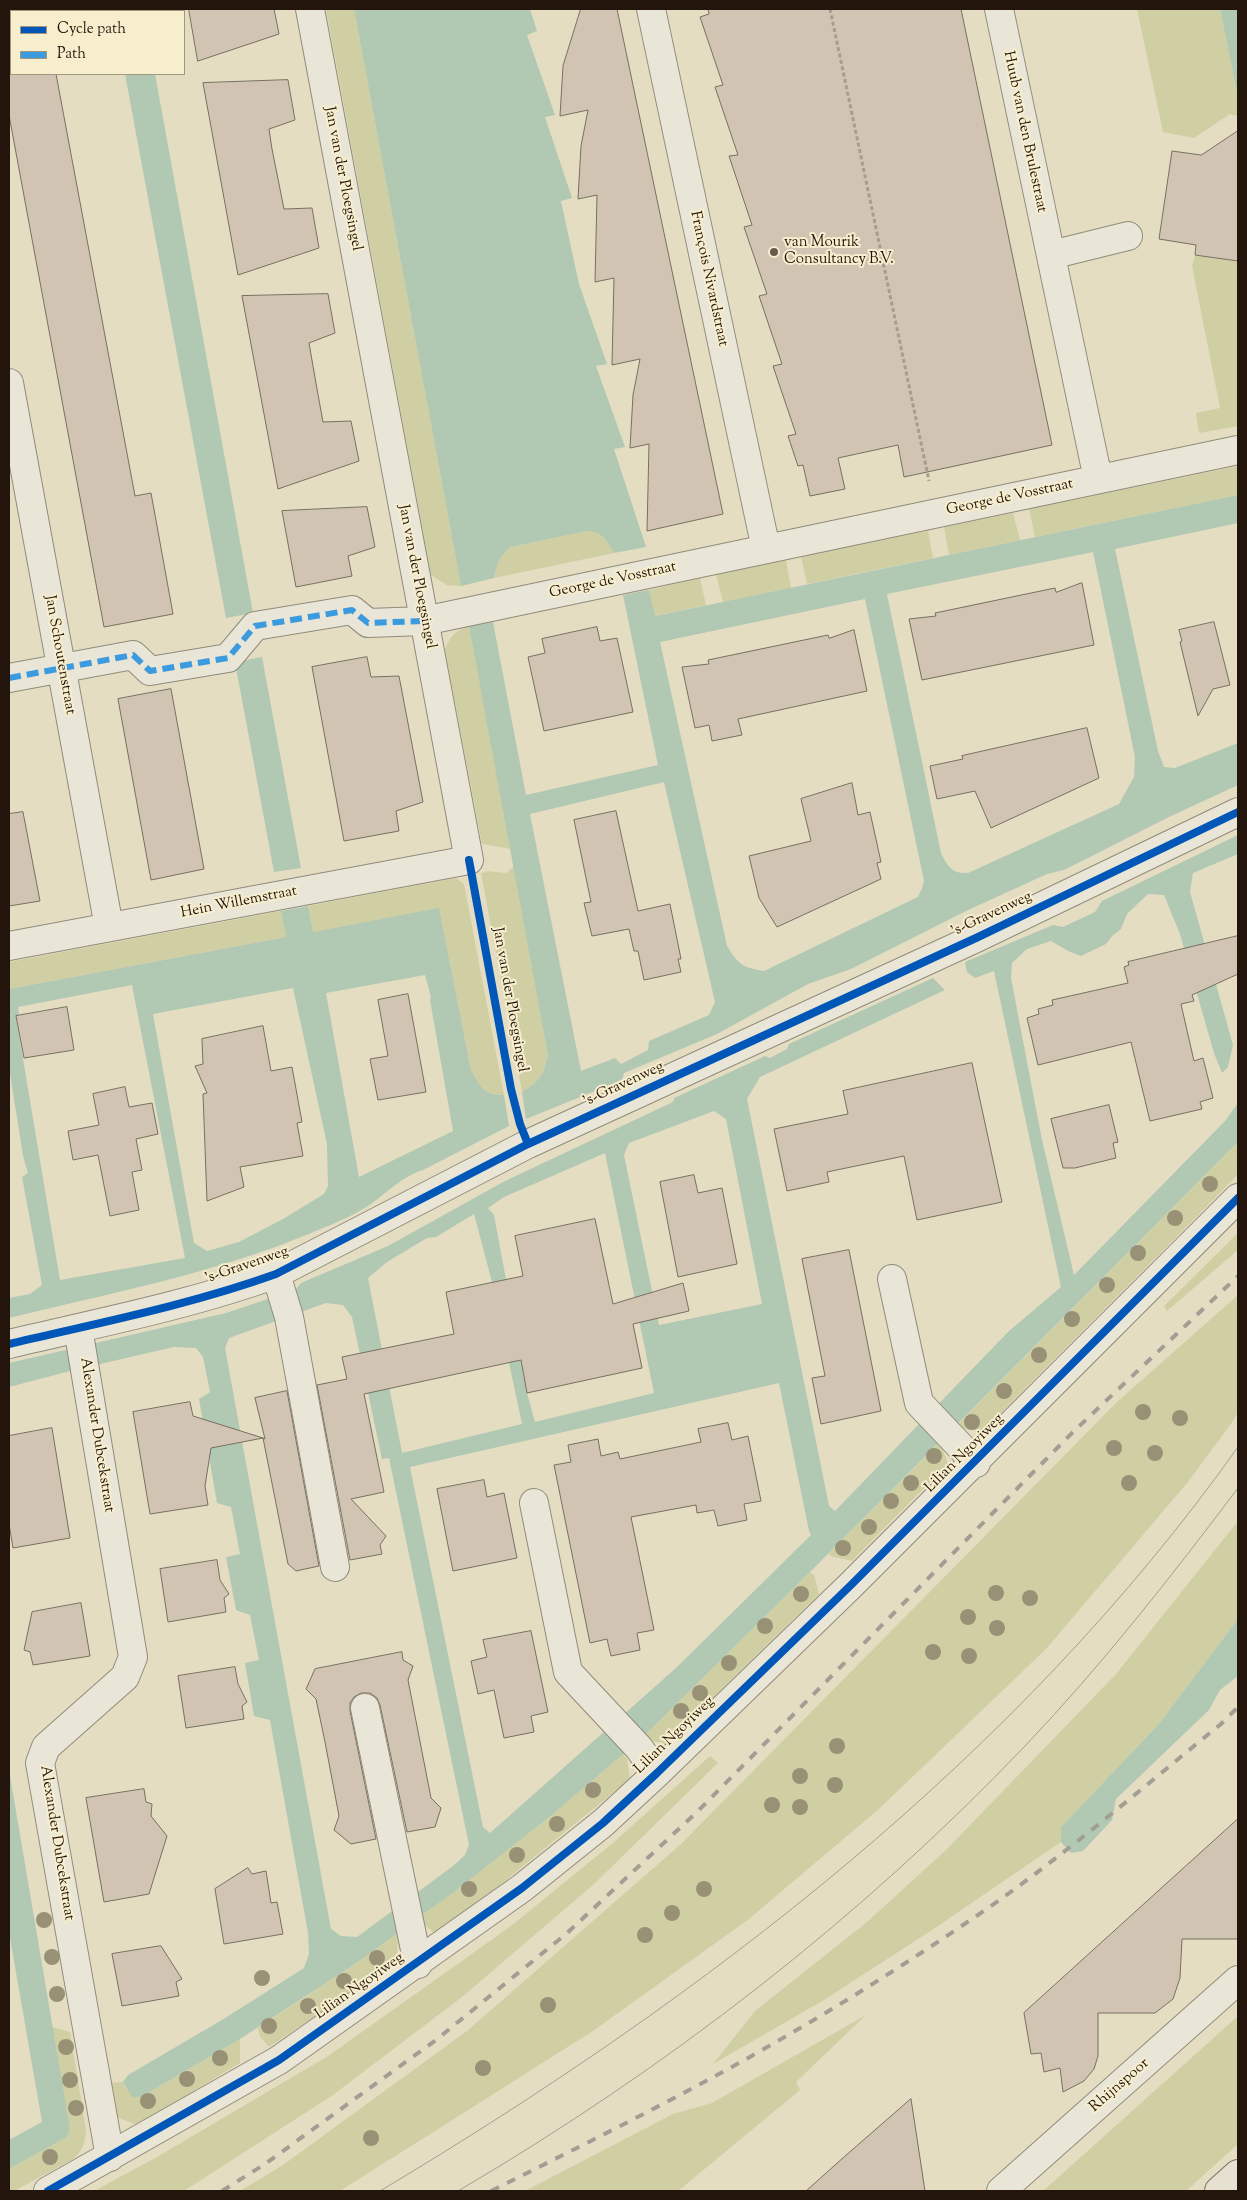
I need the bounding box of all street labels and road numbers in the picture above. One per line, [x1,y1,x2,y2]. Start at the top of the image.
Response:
street label: Huub van den Brulestraat [998,50,1050,214]
street label: Jan van der Ploegsingel [319,105,365,253]
street label: François Nivardstraat [685,210,731,348]
street label: George de Vosstraat [945,476,1075,520]
street label: Jan van der Ploegsingel [393,503,439,651]
street label: George de Vosstraat [548,559,678,603]
street label: Jan Schoutenstraat [40,594,78,716]
street label: Hein Willemstraat [179,883,299,923]
street label: 's-Gravenweg [949,888,1035,942]
street label: Jan van der Ploegsingel [487,926,531,1074]
street label: 's-Gravenweg [581,1058,667,1112]
street label: 's-Gravenweg [203,1243,291,1289]
street label: Alexander Dubcekstraat [75,1356,117,1514]
street label: Lilian Ngoyiweg [922,1411,1008,1497]
street label: Lilian Ngoyiweg [631,1693,719,1779]
street label: Alexander Dubcekstraat [35,1764,77,1922]
street label: Lilian Ngoyiweg [312,1950,408,2024]
street label: Rhijnspoor [1087,2055,1153,2117]

